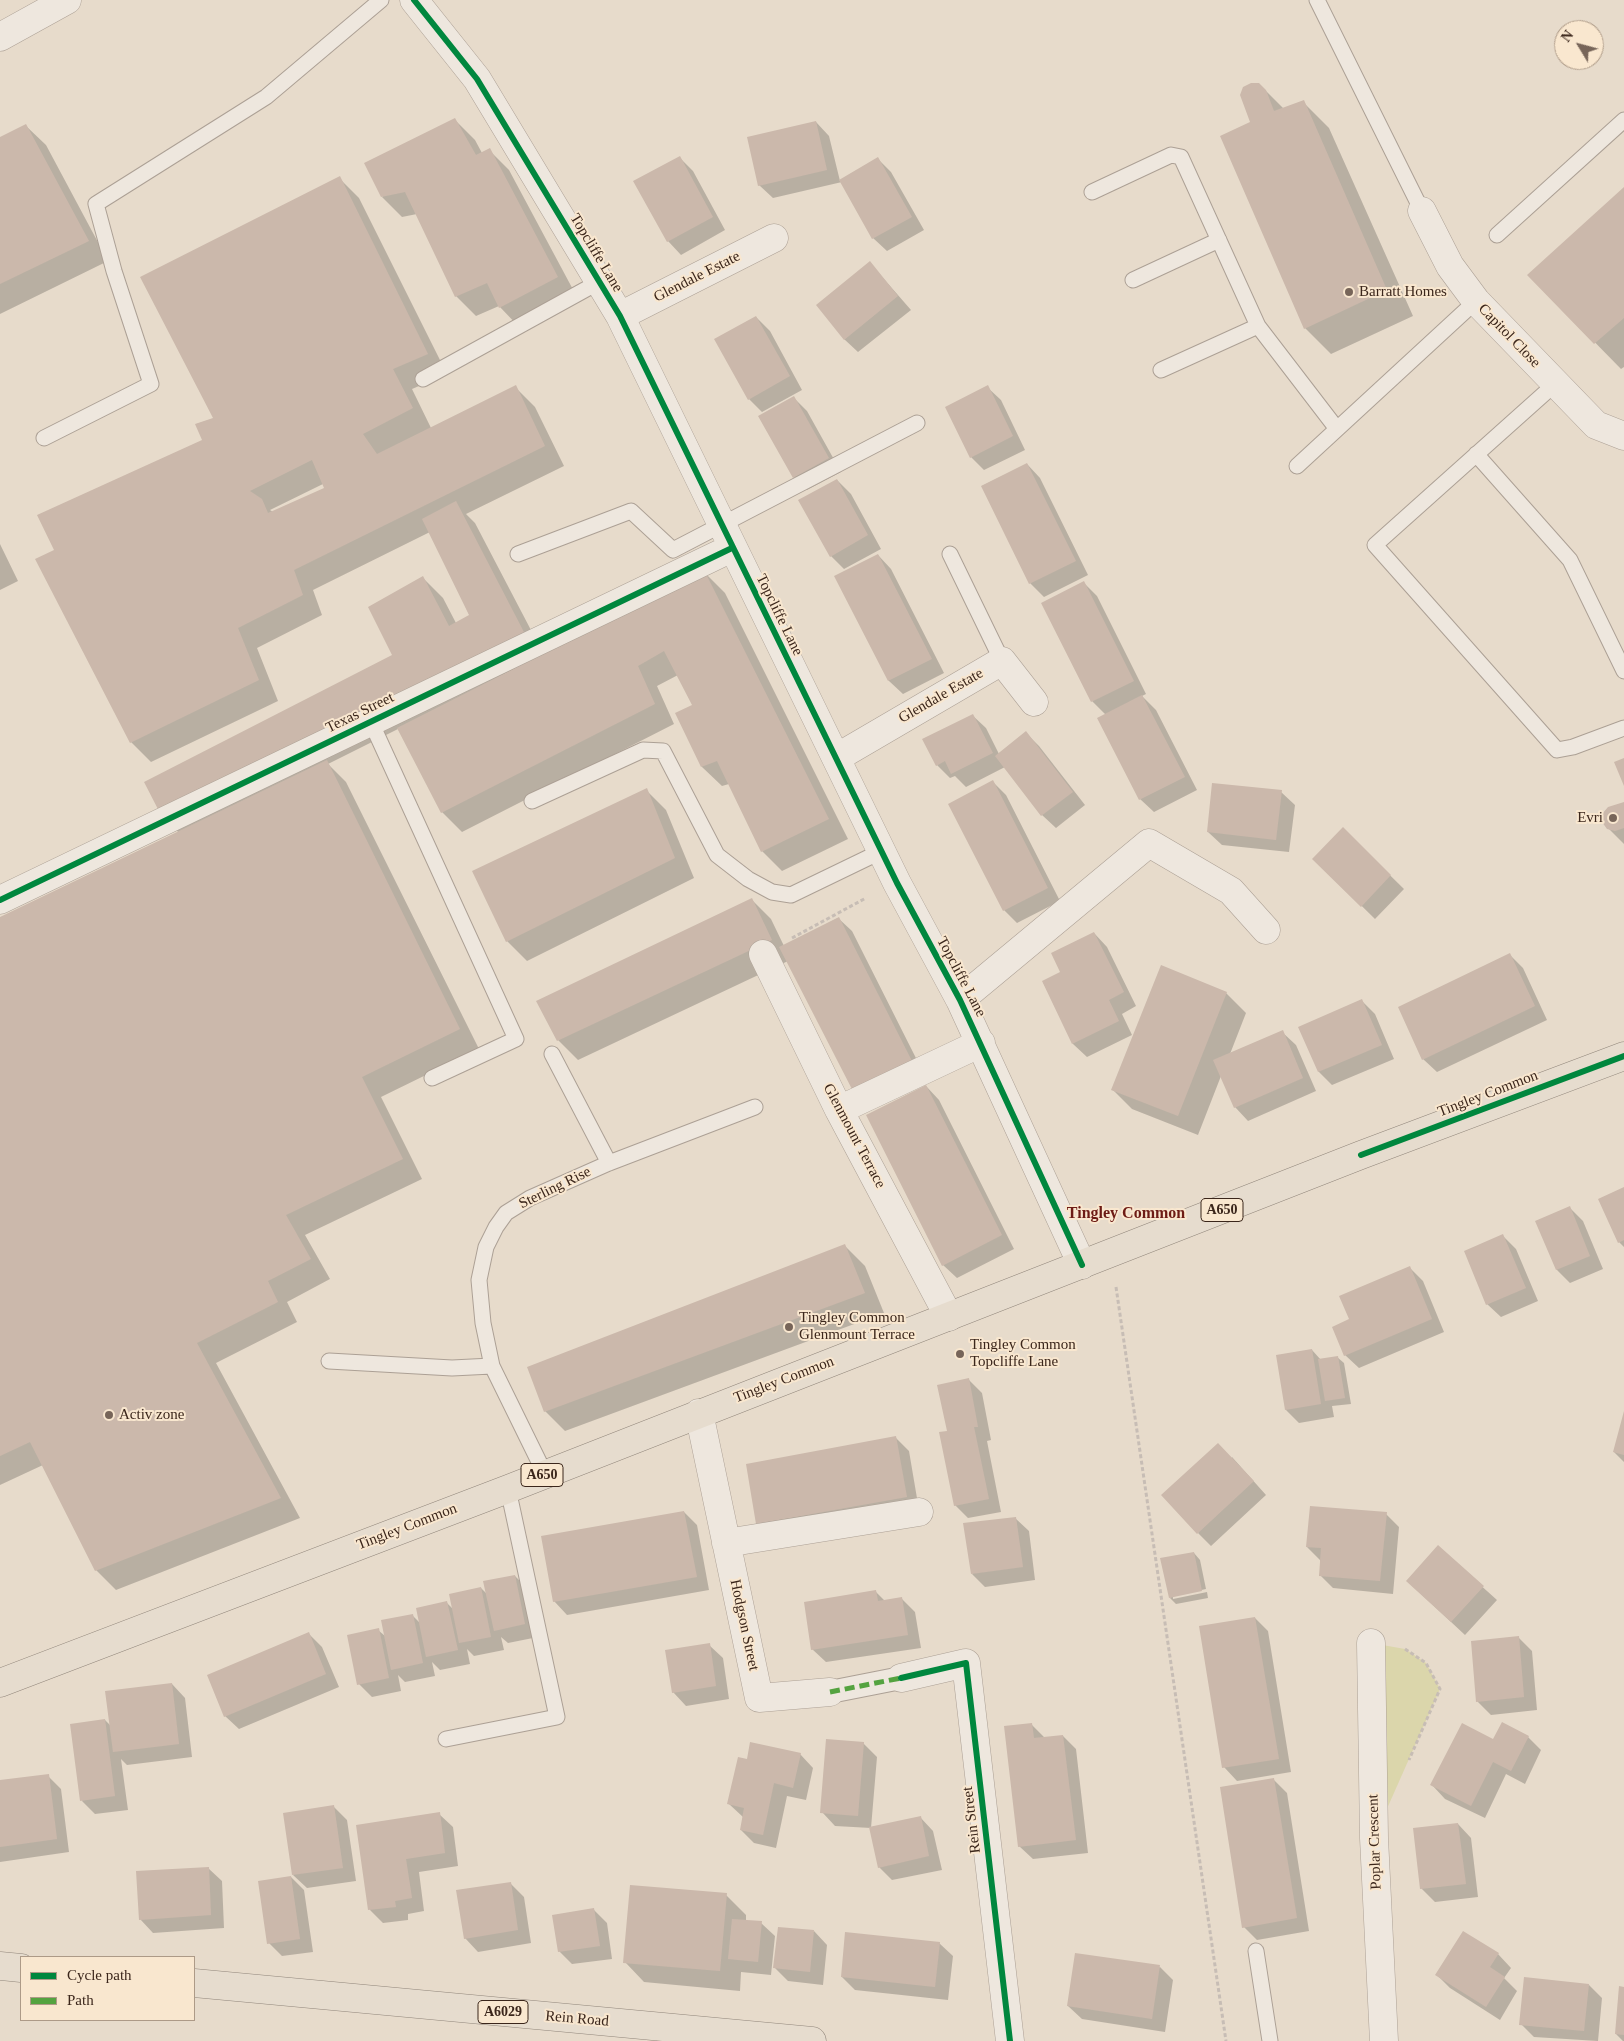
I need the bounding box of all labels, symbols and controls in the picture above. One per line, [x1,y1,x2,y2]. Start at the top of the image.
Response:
north arrow [1554,20,1604,70]
text: N [1558,28,1576,45]
street label: Topcliffe Lane [566,211,626,295]
street label: Glendale Estate [651,248,743,306]
place label: Barratt Homes [1359,283,1447,301]
marker: Barratt Homes [1343,286,1355,298]
street label: Capitol Close [1474,300,1544,372]
street label: Topcliffe Lane [752,571,806,659]
street label: Glendale Estate [896,665,986,727]
street label: Texas Street [323,689,397,737]
place label: Evri [1577,809,1603,827]
marker: Evri [1607,812,1619,824]
street label: Topcliffe Lane [932,934,990,1020]
street label: Tingley Common [1435,1067,1541,1121]
street label: Glenmount Terrace [819,1081,889,1191]
street label: Sterling Rise [516,1163,594,1213]
road number: A650 [1201,1198,1243,1222]
district label: Tingley Common [1067,1204,1185,1224]
place label: Tingley Common Glenmount Terrace [799,1309,915,1344]
marker: Tingley Common Glenmount Terrace [783,1321,795,1333]
place label: Tingley Common Topcliffe Lane [970,1336,1076,1371]
marker: Tingley Common Topcliffe Lane [954,1348,966,1360]
street label: Tingley Common [731,1353,837,1407]
place label: Activ zone [119,1406,184,1424]
marker: Activ zone [103,1409,115,1421]
road number: A650 [521,1464,563,1486]
street label: Tingley Common [354,1500,460,1554]
street label: Hodgson Street [726,1578,762,1672]
street label: Rein Street [959,1786,985,1854]
street label: Poplar Crescent [1364,1794,1386,1890]
legend [20,1956,195,2021]
text: Cycle path [67,1967,132,1983]
text: Path [67,1992,94,2008]
road number: A6029 [478,2000,528,2024]
street label: Rein Road [544,2007,610,2031]

